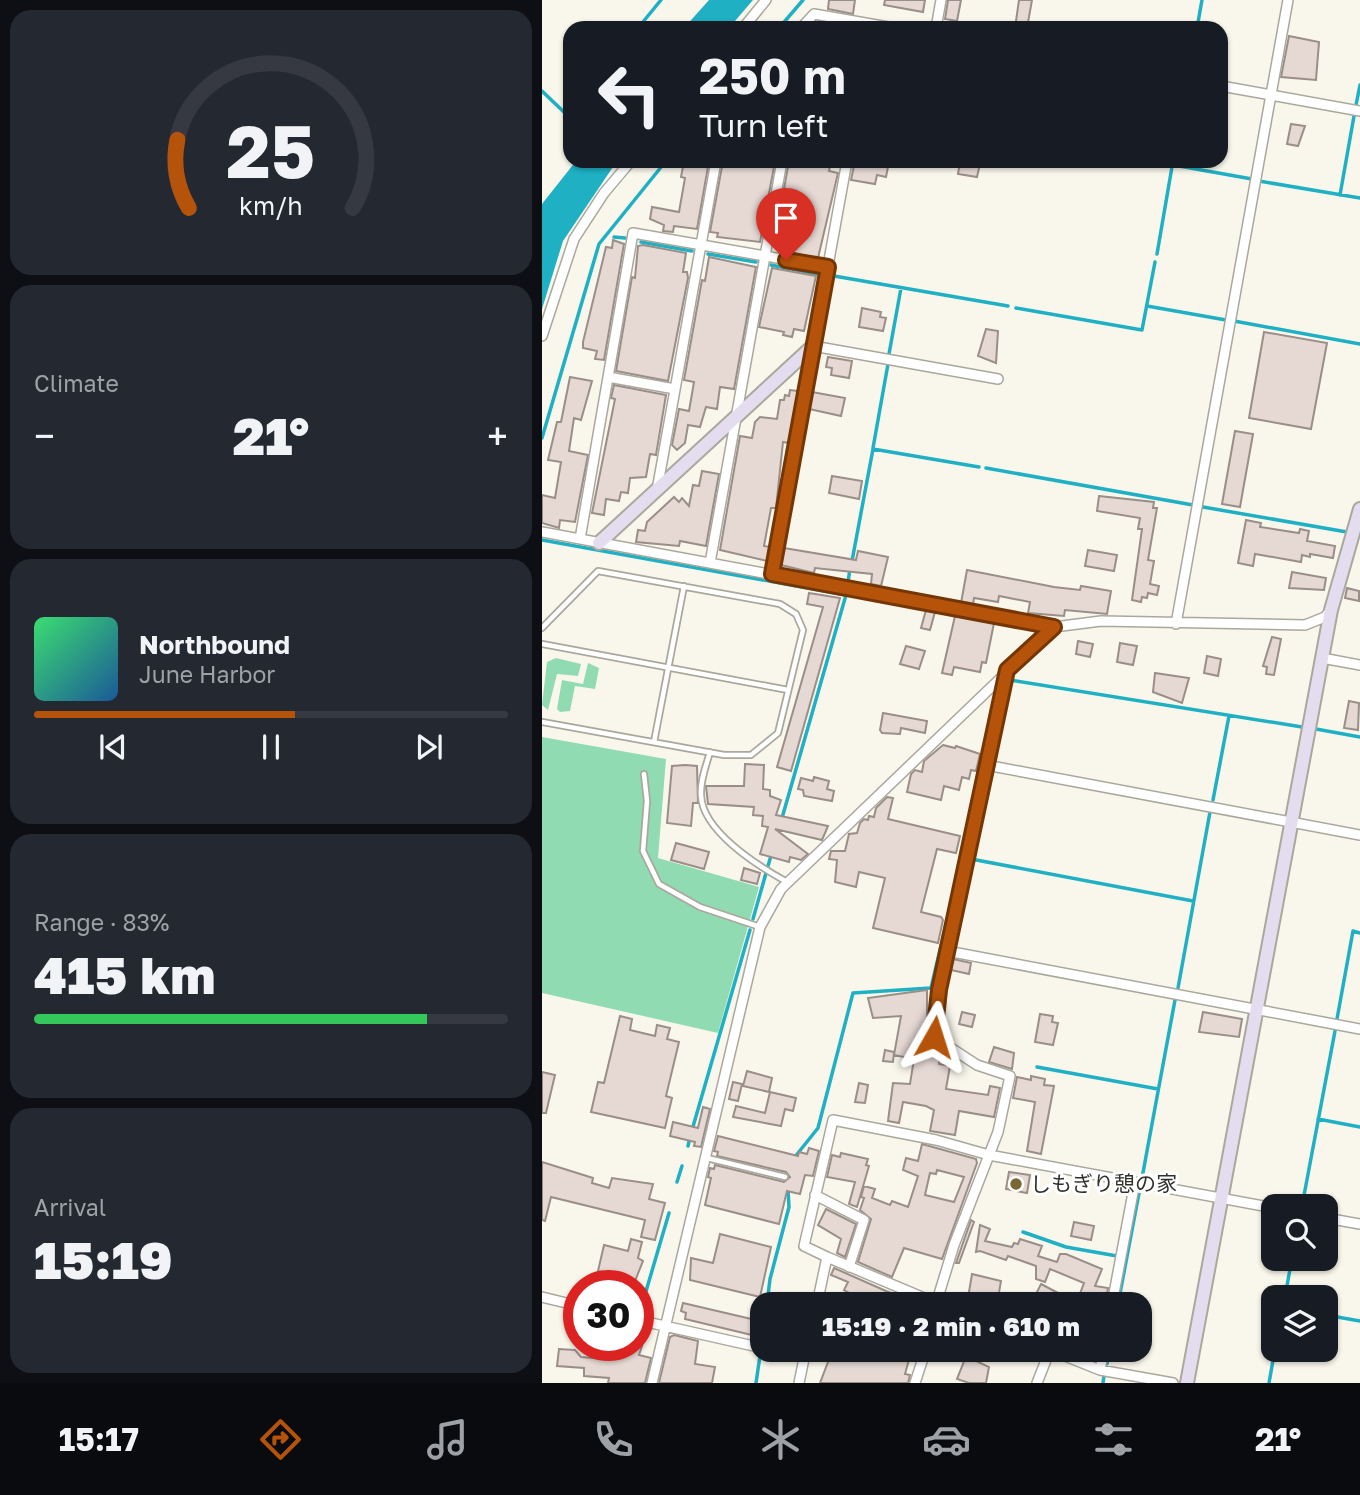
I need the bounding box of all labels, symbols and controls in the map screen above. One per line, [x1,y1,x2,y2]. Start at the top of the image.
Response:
text: 250 m [699,46,846,105]
icon: left [584,49,675,140]
text: Turn left [699,106,828,144]
text: 25 [227,108,315,195]
pin [756,188,816,260]
text: km/h [239,190,303,221]
icon: arrive [767,199,805,237]
text: Climate [34,369,119,397]
text: 21° [233,404,309,466]
text: − [34,413,55,458]
text: + [487,413,508,458]
text: Northbound [139,629,290,660]
text: June Harbor [139,660,275,688]
icon: previous [94,728,132,766]
icon: pause [252,728,290,766]
icon: next [410,728,448,766]
text: Range · 83% [34,908,169,936]
text: 415 km [34,943,216,1005]
position arrow [897,1000,971,1074]
place label: しもぎり憩の家 [1030,1170,1177,1196]
marker: しもぎり憩の家 [1008,1176,1024,1192]
text: Arrival [34,1193,106,1221]
map controls [1261,1194,1338,1362]
button: search [1261,1194,1338,1271]
text: 15:19 [34,1228,173,1290]
speed limit sign: 30 [563,1270,654,1361]
button: layers [1261,1285,1338,1362]
text: 15:19 · 2 min · 610 m [822,1311,1080,1342]
icon: directions [256,1415,305,1464]
icon: music [423,1415,472,1464]
icon: phone [589,1415,638,1464]
icon: climate [756,1415,805,1464]
icon: car [922,1415,971,1464]
icon: filters [1089,1415,1138,1464]
text: 15:17 [59,1420,139,1458]
text: 21° [1255,1420,1301,1458]

